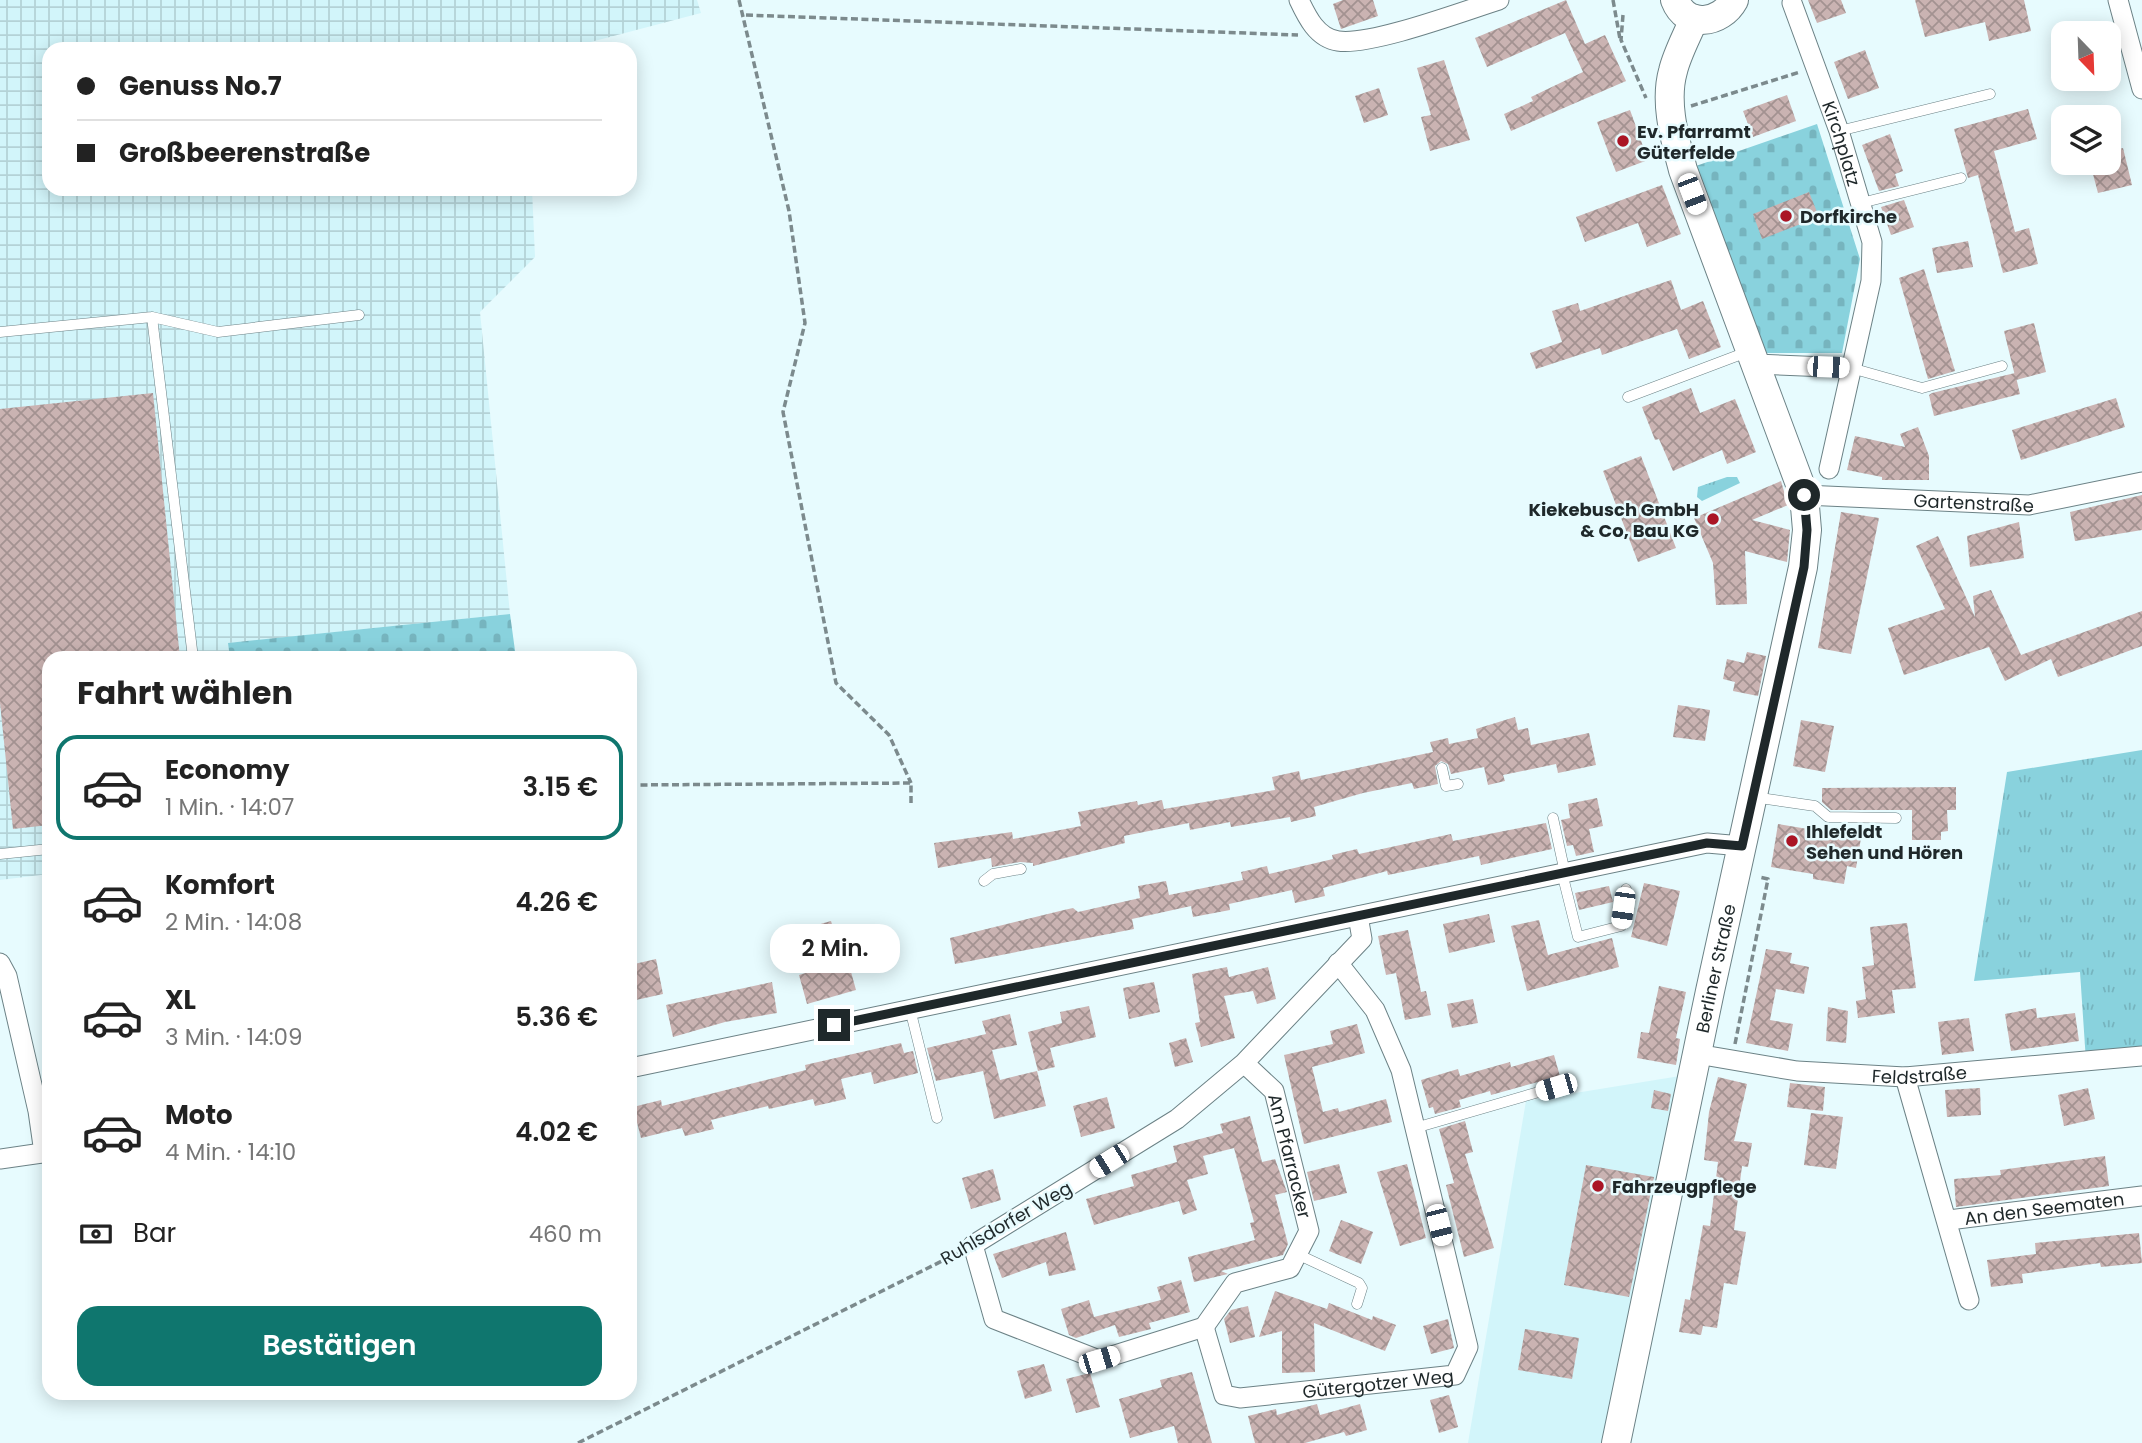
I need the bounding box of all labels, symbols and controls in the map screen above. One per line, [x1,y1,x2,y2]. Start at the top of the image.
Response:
north arrow [2051,21,2121,91]
map controls [2051,21,2121,175]
text: Genuss No.7 [119,68,282,104]
street label: Kirchplatz [1816,97,1867,189]
button: layers [2051,105,2121,175]
place label: Ev. Pfarramt Güterfelde [1637,119,1751,165]
marker: Ev. Pfarramt Güterfelde [1615,133,1631,149]
text: Großbeerenstraße [119,135,370,171]
car [1675,171,1710,217]
place label: Dorfkirche [1800,204,1897,229]
marker: Dorfkirche [1778,208,1794,224]
car [1807,356,1850,378]
route start [1788,479,1820,511]
street label: Gartenstraße [1913,487,2035,518]
place label: Kiekebusch GmbH & Co, Bau KG [1528,497,1699,543]
marker: Kiekebusch GmbH & Co, Bau KG [1705,511,1721,527]
text: Fahrt wählen [77,670,293,715]
text: Economy [165,752,289,788]
icon: car [81,756,144,819]
text: 3.15 € [523,769,598,805]
text: 1 Min. · 14:07 [165,791,294,823]
place label: Ihlefeldt Sehen und Hören [1806,819,1963,865]
marker: Ihlefeldt Sehen und Hören [1784,833,1800,849]
text: Komfort [165,867,275,903]
icon: car [81,871,144,934]
text: 4.26 € [516,884,598,920]
car [1610,886,1637,930]
street label: Berliner Straße [1689,901,1741,1035]
text: 2 Min. · 14:08 [165,906,302,938]
callout: 2 Min. [769,923,899,972]
text: 2 Min. [802,932,868,964]
text: XL [165,982,196,1018]
icon: car [81,986,144,1049]
text: 5.36 € [515,999,598,1035]
route end [818,1009,850,1041]
text: 3 Min. · 14:09 [165,1021,303,1053]
street label: Feldstraße [1871,1059,1968,1090]
car [1533,1071,1580,1103]
street label: Am Pfarracker [1263,1091,1318,1221]
text: Moto [165,1097,233,1133]
icon: car [81,1101,144,1164]
text: 4.02 € [515,1114,598,1150]
text: 4 Min. · 14:10 [165,1136,296,1168]
car [1086,1141,1133,1181]
place label: Fahrzeugpflege [1612,1174,1757,1199]
street label: Ruhlsdorfer Weg [936,1175,1076,1271]
marker: Fahrzeugpflege [1590,1178,1606,1194]
street label: An den Seematen [1963,1186,2126,1230]
car [1424,1202,1455,1248]
icon: cash [77,1215,115,1253]
text: Bar [133,1215,176,1251]
text: 460 m [529,1218,602,1250]
button: Bestätigen [77,1306,602,1386]
car [1076,1344,1123,1376]
street label: Gütergotzer Weg [1301,1363,1455,1404]

